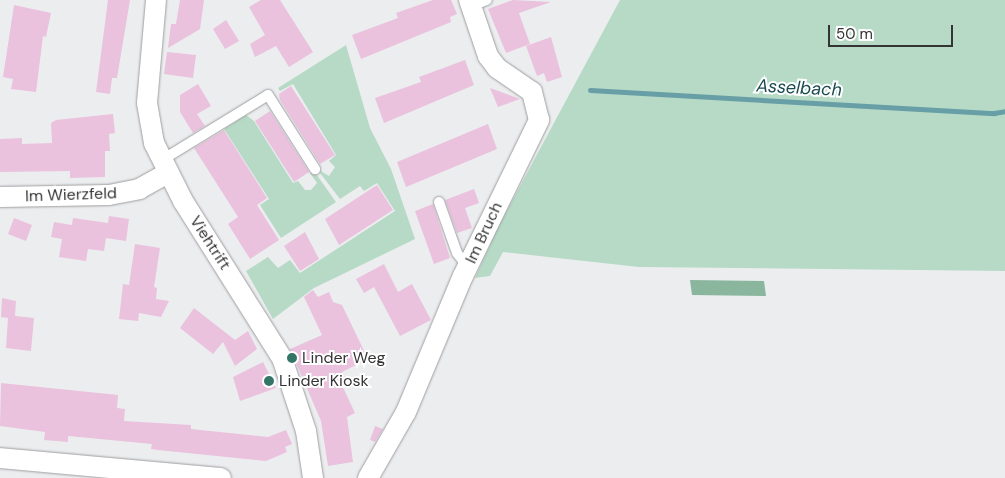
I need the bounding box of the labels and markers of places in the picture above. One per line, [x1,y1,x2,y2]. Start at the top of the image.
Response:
place label: Linder Weg [302,348,385,368]
marker: Linder Weg [286,352,298,364]
place label: Linder Kiosk [279,371,369,391]
marker: Linder Kiosk [263,375,275,387]

